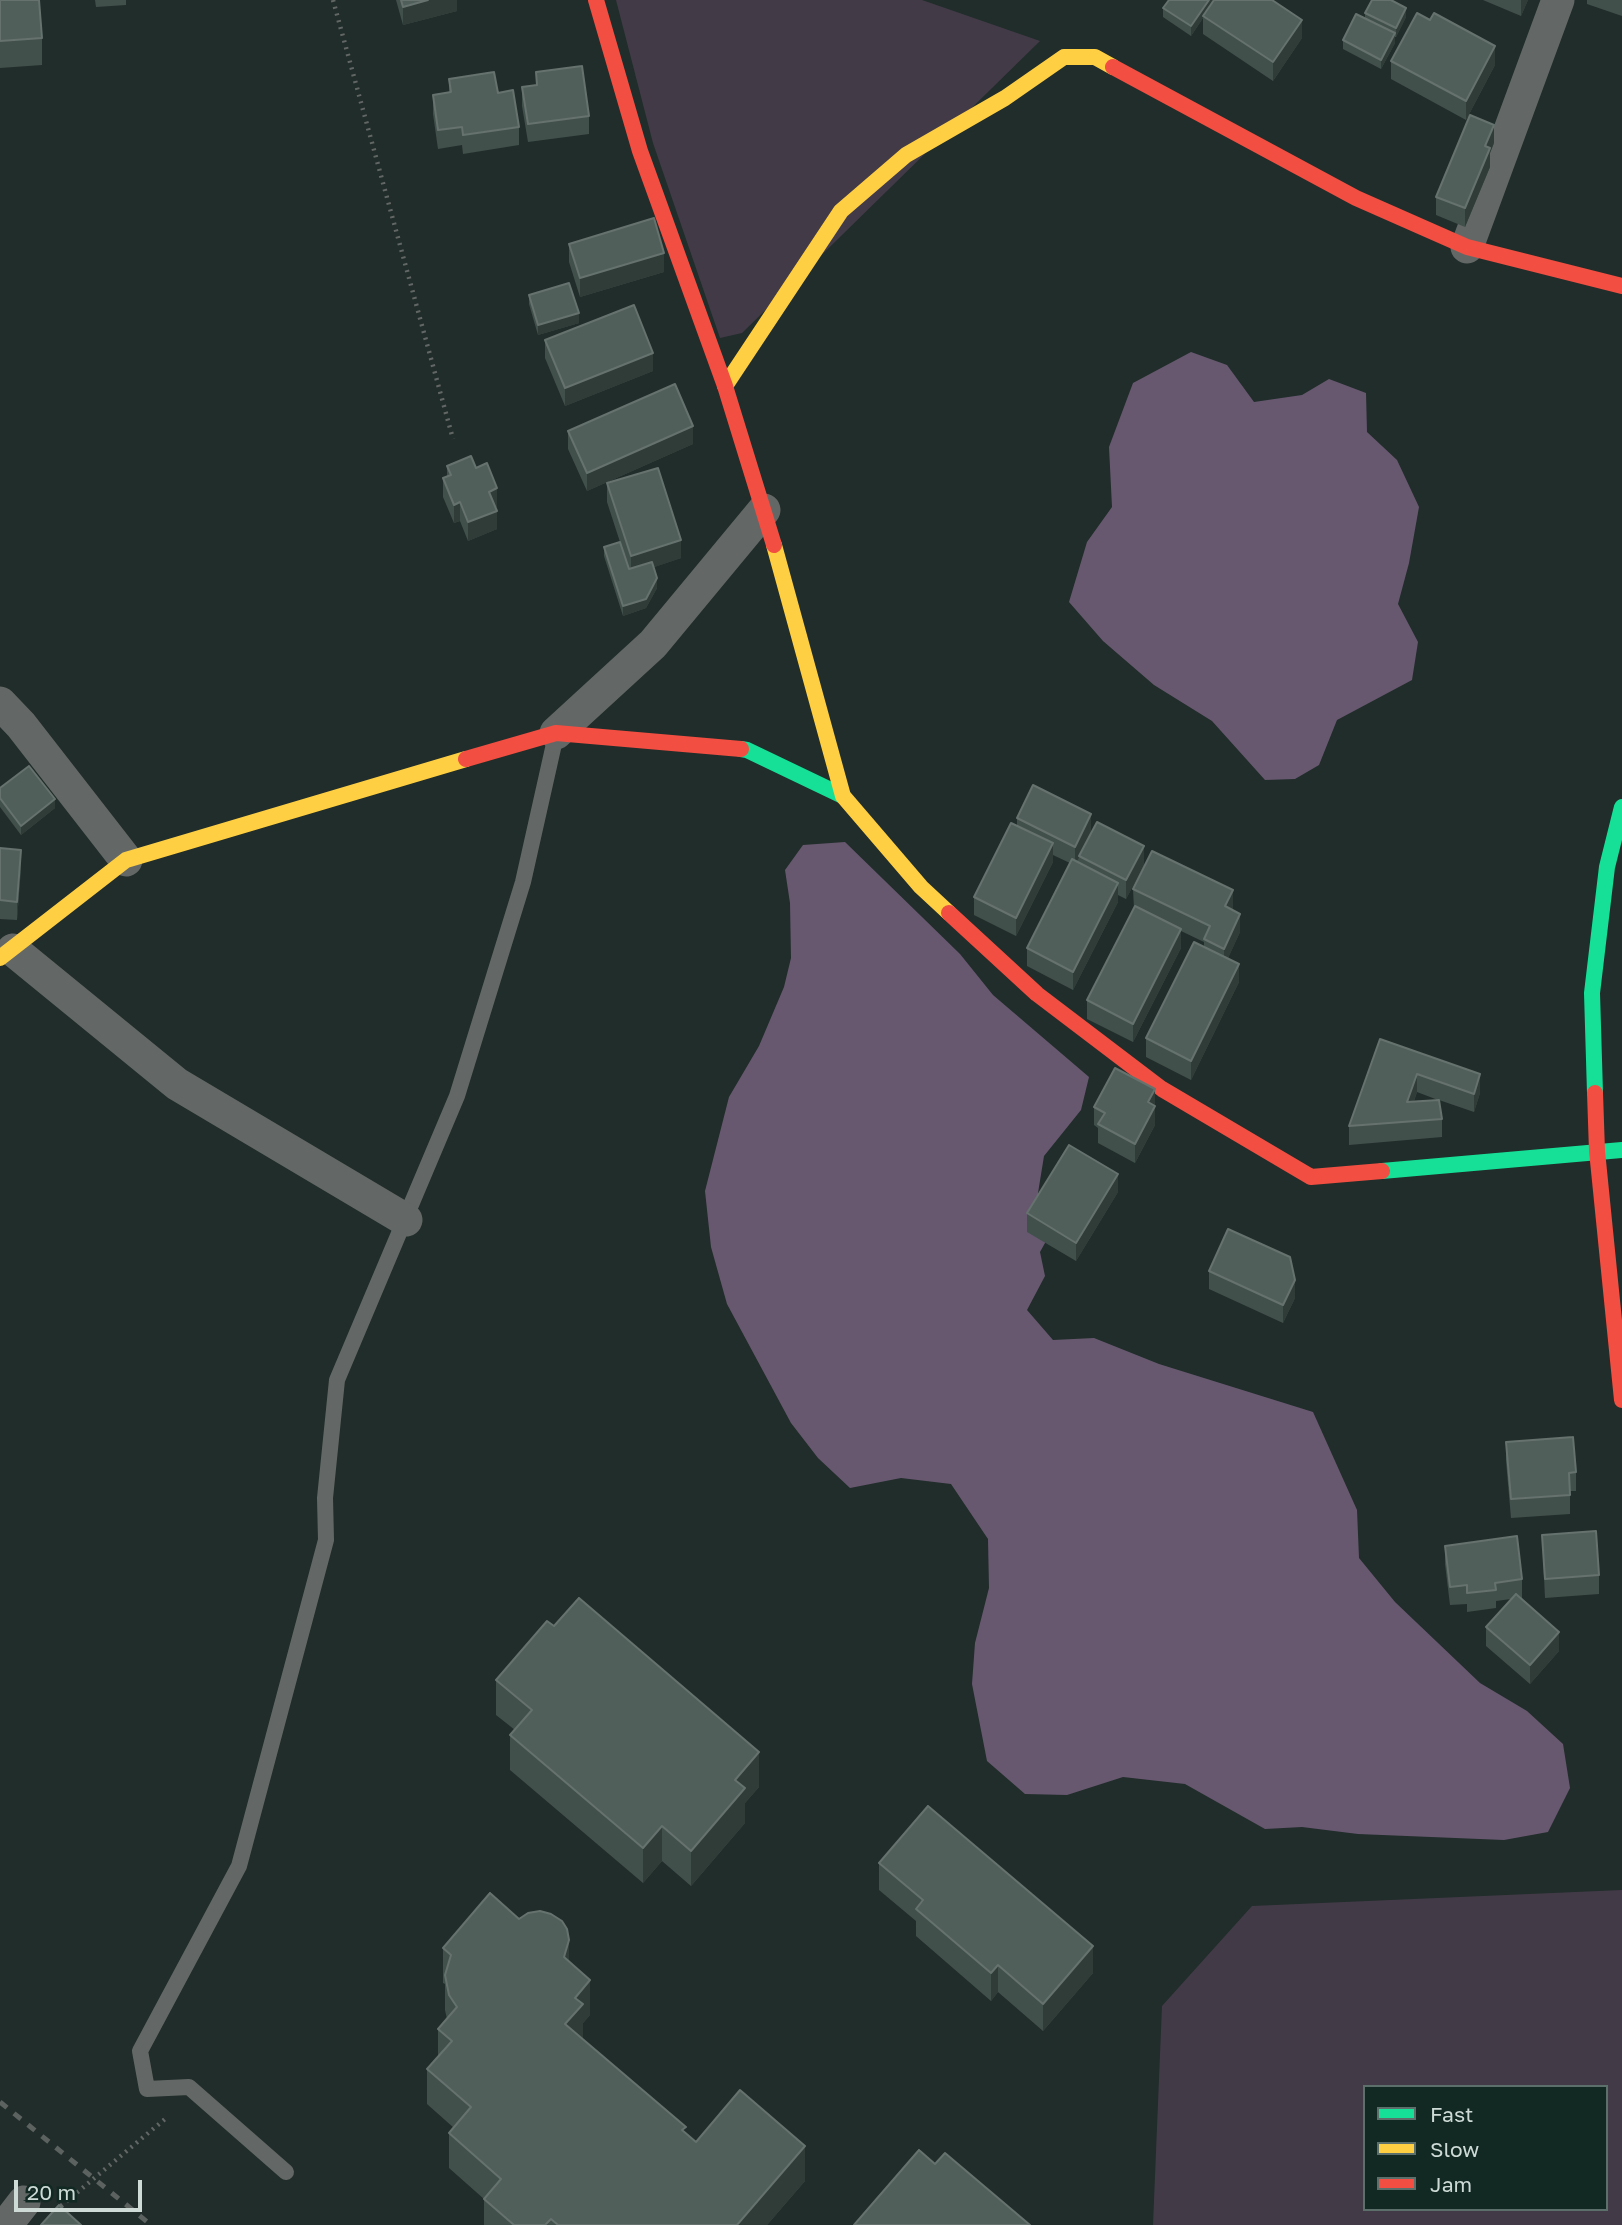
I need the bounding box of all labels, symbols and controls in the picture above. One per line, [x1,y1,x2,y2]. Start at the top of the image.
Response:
legend [1363,2085,1608,2211]
text: Fast [1430,2101,1473,2127]
text: Slow [1430,2136,1479,2162]
scale bar [18,2166,145,2210]
text: Jam [1430,2171,1472,2197]
text: 20 m [27,2179,76,2205]

